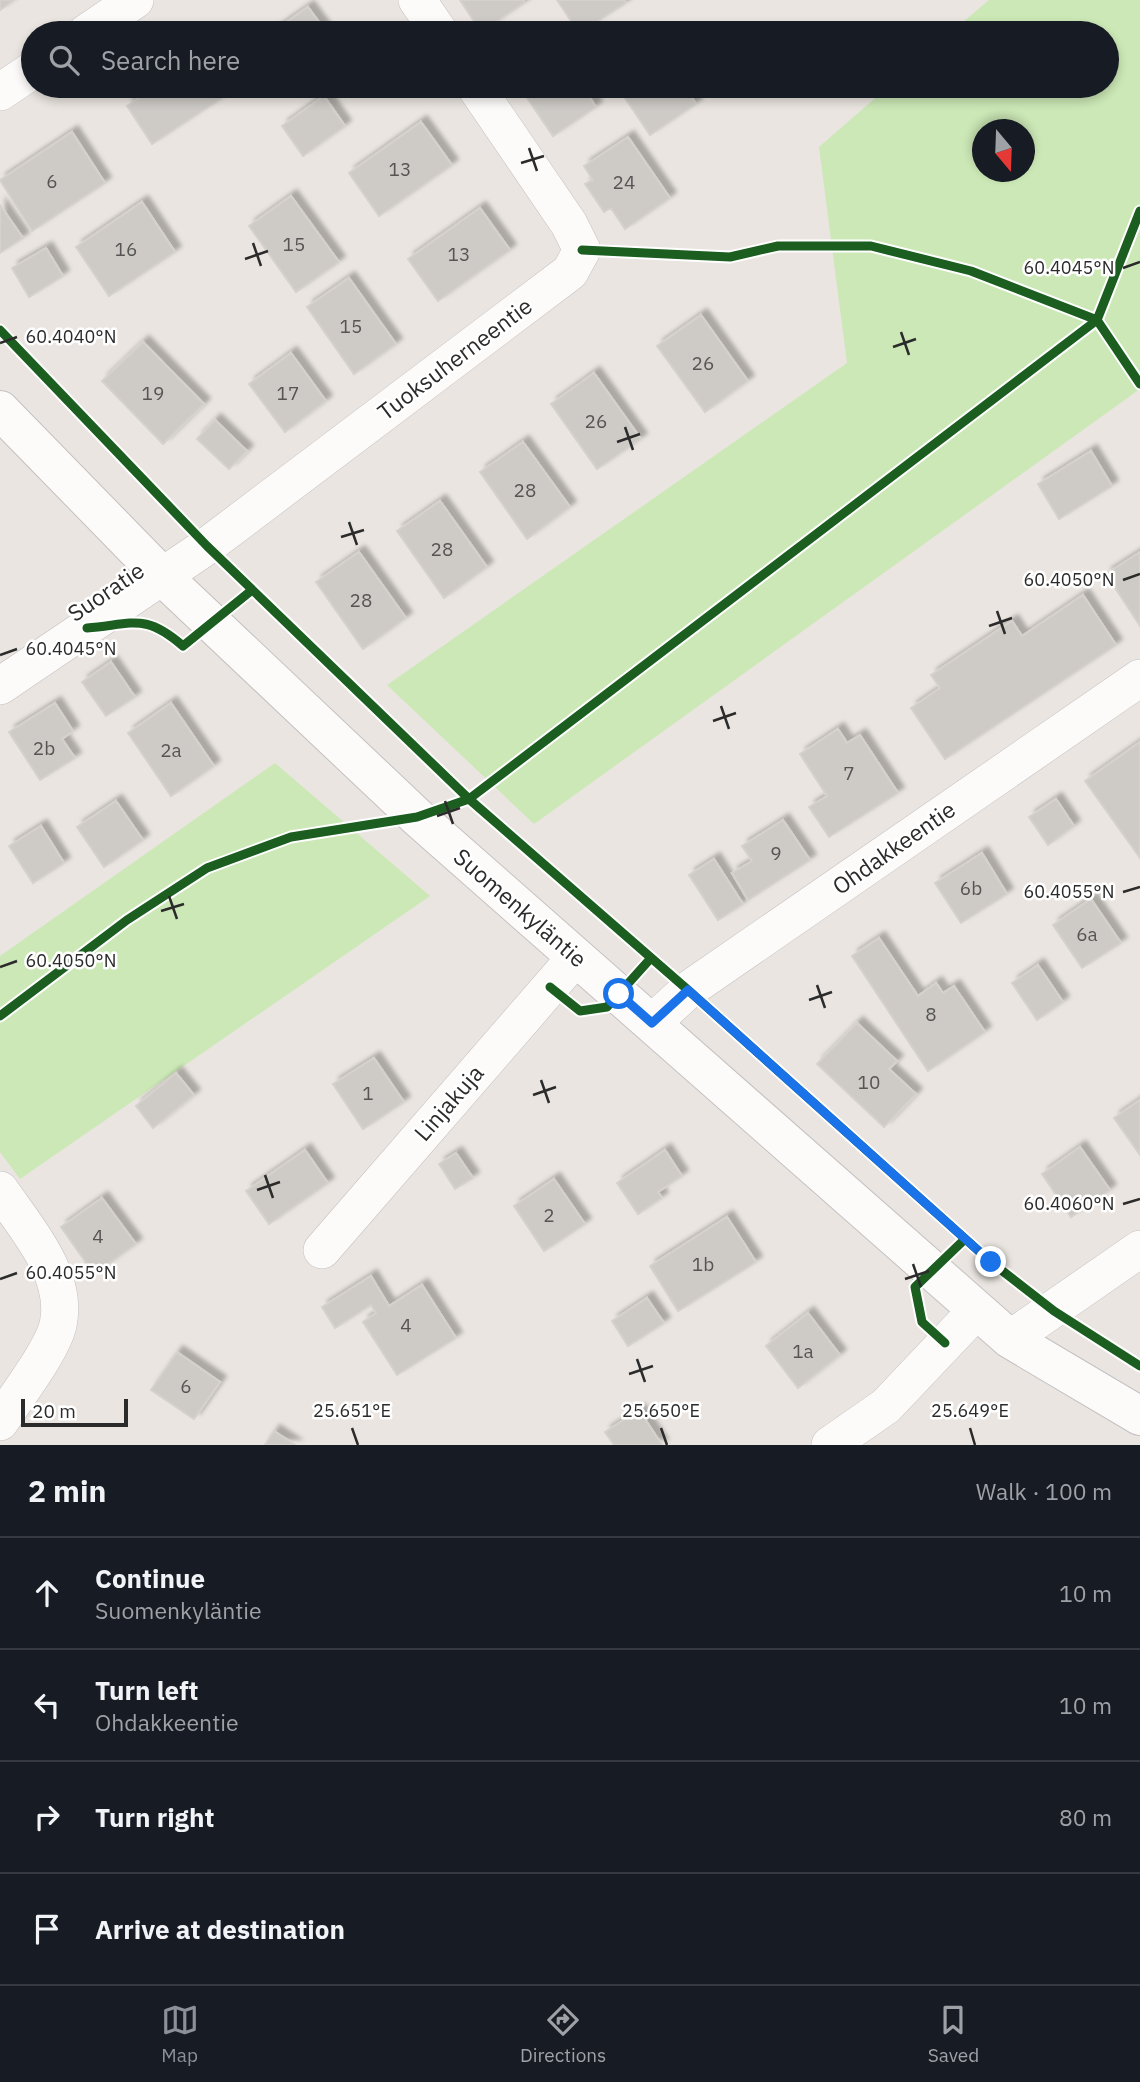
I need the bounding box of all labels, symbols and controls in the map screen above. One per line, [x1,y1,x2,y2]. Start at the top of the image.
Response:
search box [21,21,1119,98]
icon: search [45,41,83,79]
text: Search here [101,43,240,77]
north arrow [972,119,1035,182]
house number: 13 [389,157,411,181]
house number: 6 [46,169,58,193]
house number: 24 [613,170,635,194]
house number: 15 [283,232,305,256]
house number: 16 [115,237,137,261]
house number: 13 [448,242,470,266]
text: 60.4045°N [1024,256,1114,279]
street label: Tuoksuherneentie [371,290,538,426]
house number: 15 [340,314,362,338]
text: 60.4040°N [26,325,116,348]
house number: 26 [692,351,714,375]
house number: 19 [142,381,164,405]
house number: 17 [277,381,299,405]
house number: 26 [585,409,607,433]
house number: 28 [514,478,536,502]
house number: 28 [431,537,453,561]
street label: Suoratie [61,555,150,628]
text: 60.4050°N [1024,568,1114,591]
house number: 28 [350,588,372,612]
text: 60.4045°N [26,637,116,660]
house number: 2b [33,736,55,760]
house number: 2a [160,738,182,762]
house number: 7 [843,761,855,785]
street label: Ohdakkeentie [826,794,961,901]
street label: Suomenkyläntie [448,841,593,973]
house number: 9 [770,841,782,865]
house number: 6b [960,876,982,900]
text: 60.4055°N [1024,880,1114,903]
house number: 6a [1076,922,1098,946]
text: 60.4050°N [26,949,116,972]
route start [603,978,634,1009]
house number: 8 [925,1002,937,1026]
street label: Linjakuja [407,1058,490,1147]
house number: 10 [858,1070,880,1094]
house number: 1 [362,1081,374,1105]
text: 60.4060°N [1024,1192,1114,1215]
house number: 2 [543,1203,555,1227]
house number: 4 [92,1224,104,1248]
route end [975,1246,1006,1277]
house number: 1b [692,1252,714,1276]
text: 60.4055°N [26,1261,116,1284]
house number: 4 [400,1313,412,1337]
house number: 1a [792,1339,814,1363]
house number: 6 [180,1374,192,1398]
scale bar [21,1396,128,1428]
text: 20 m [32,1399,76,1423]
text: 25.651°E [313,1399,391,1422]
text: 25.650°E [622,1399,700,1422]
text: 25.649°E [931,1399,1009,1422]
text: 2 min [28,1471,106,1510]
text: Walk · 100 m [976,1476,1112,1506]
text: Continue [95,1561,205,1595]
icon: ahead [28,1574,66,1612]
text: 10 m [1059,1578,1112,1608]
text: Suomenkyläntie [95,1595,262,1625]
text: Turn left [95,1673,198,1707]
icon: left [28,1686,66,1724]
text: 10 m [1059,1690,1112,1720]
text: Ohdakkeentie [95,1707,239,1737]
icon: right [28,1798,66,1836]
text: Turn right [95,1800,214,1834]
text: 80 m [1059,1802,1112,1832]
icon: arrive [28,1910,66,1948]
text: Arrive at destination [95,1912,345,1946]
tab: Map [161,2001,199,2067]
tab: Directions [520,2001,606,2067]
tab: Saved [928,2001,979,2067]

